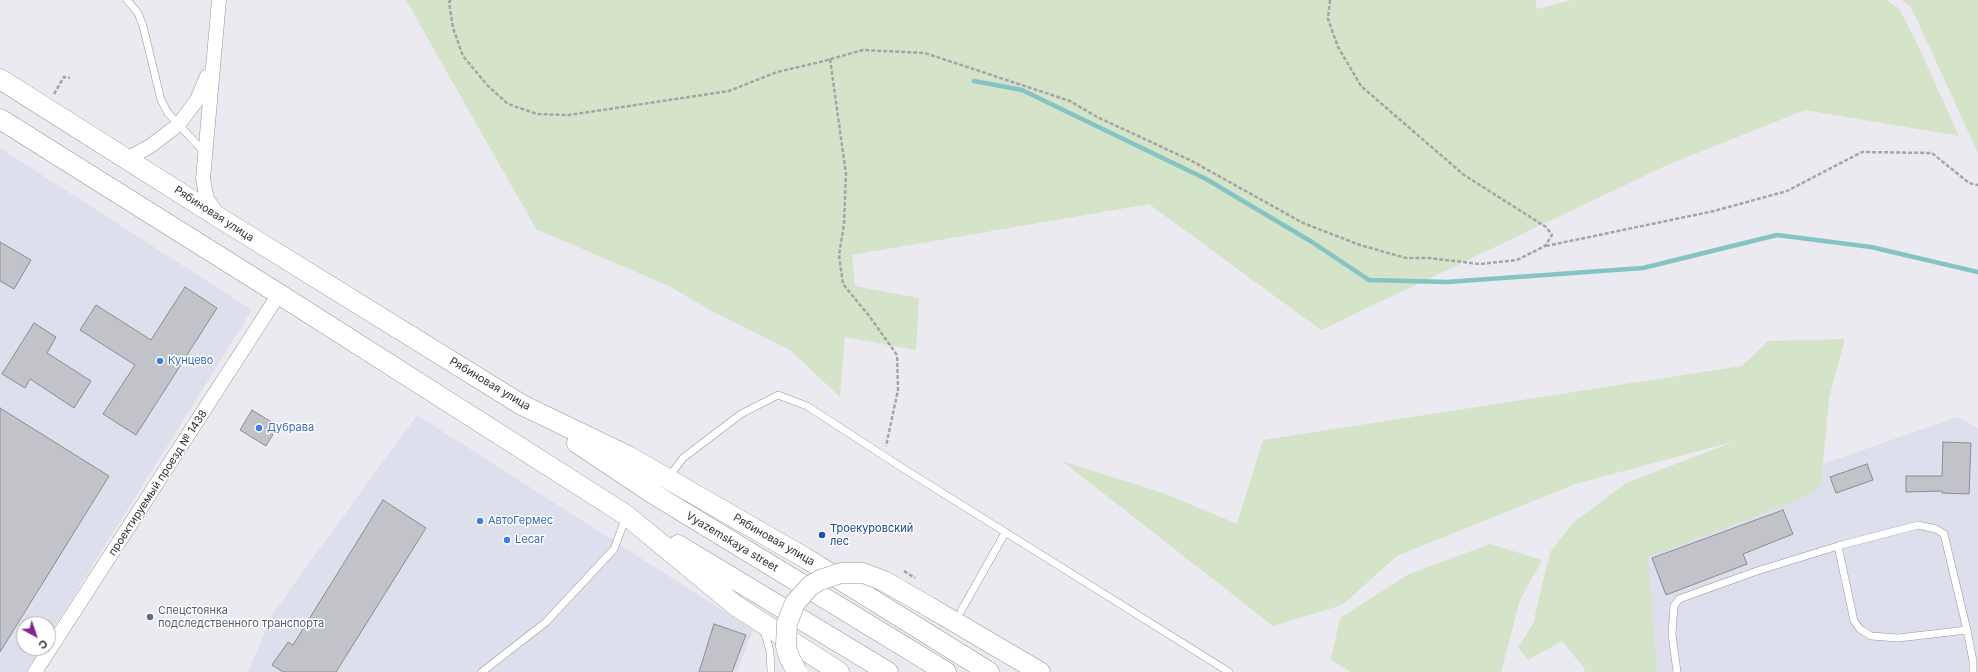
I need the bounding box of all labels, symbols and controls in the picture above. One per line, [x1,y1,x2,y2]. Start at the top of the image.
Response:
street label: Рябиновая улица [172,183,256,245]
place label: Кунцево [168,354,213,368]
street label: Рябиновая улица [447,355,533,413]
marker: Кунцево [155,356,165,366]
street label: проектируемый проезд № 1438 [106,408,210,558]
place label: Дубрава [267,421,314,435]
marker: Дубрава [254,423,264,433]
street label: Vyazemskaya street [684,509,780,575]
street label: Рябиновая улица [731,511,817,569]
place label: АвтоГермес [488,514,553,528]
marker: АвтоГермес [475,516,485,526]
place label: Троекуровский лес [830,522,913,548]
marker: Троекуровский лес [817,530,827,540]
place label: Lecar [515,533,544,547]
marker: Lecar [502,535,512,545]
place label: Спецстоянка подследственного транспорта [158,604,324,630]
marker: Спецстоянка подследственного транспорта [145,612,155,622]
north arrow [16,616,56,656]
text: С [35,636,51,652]

